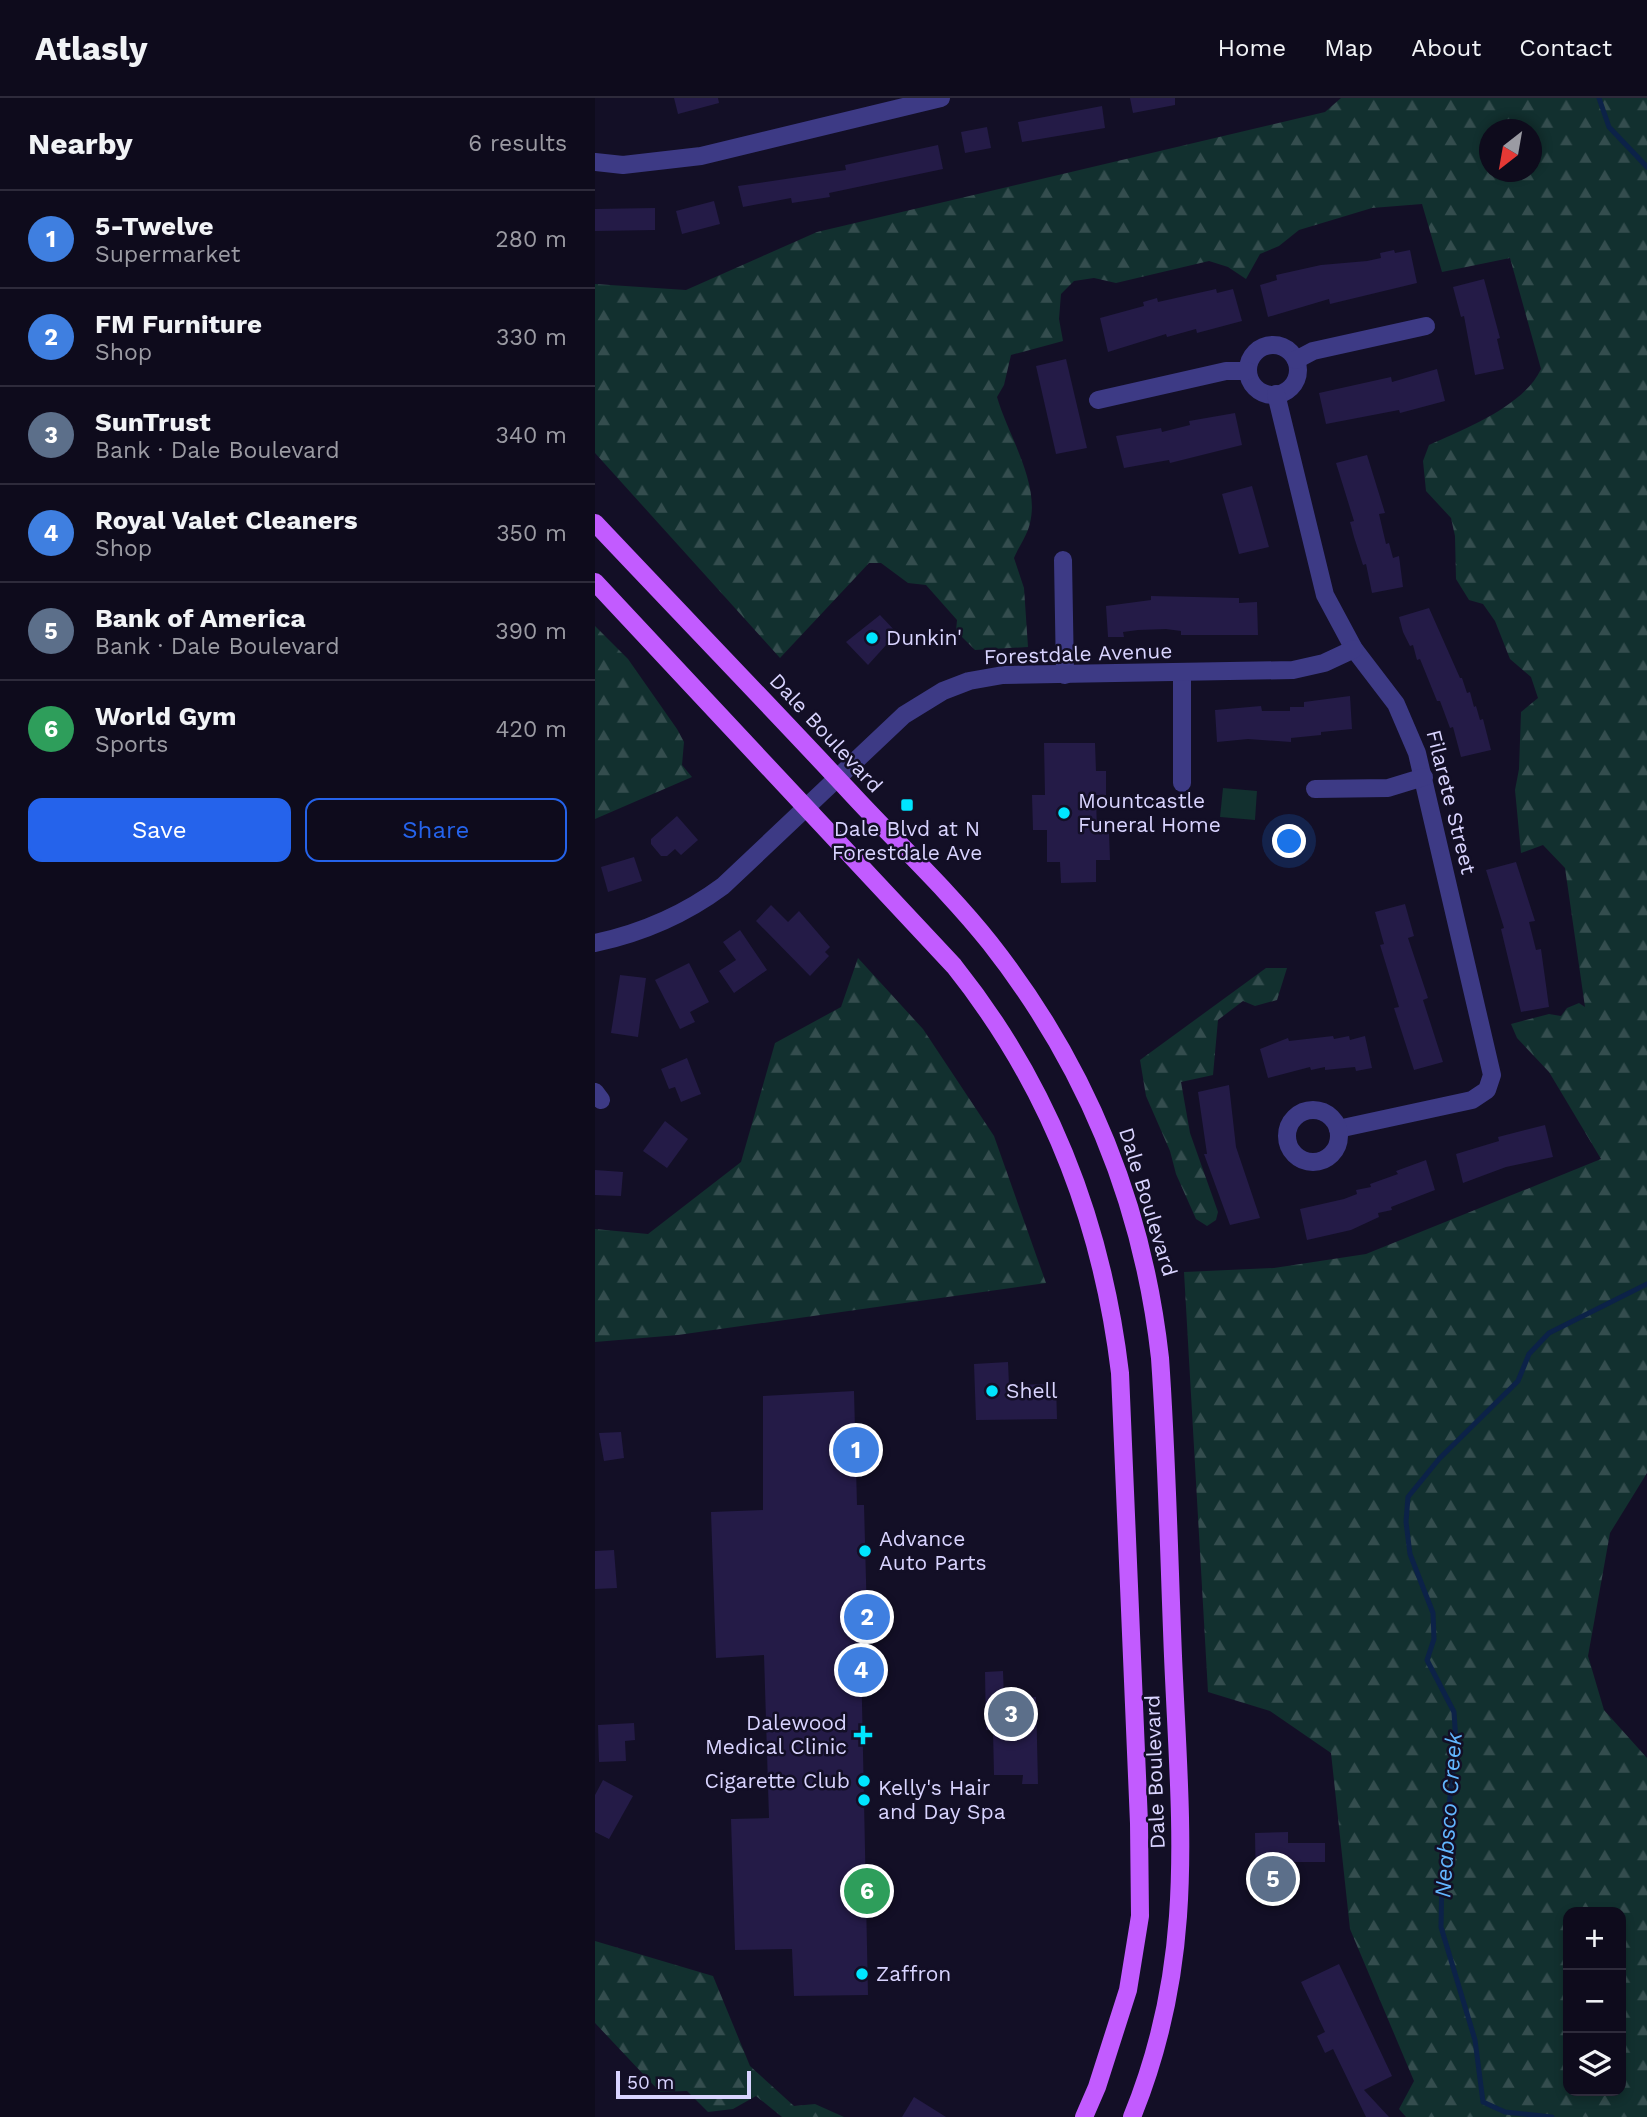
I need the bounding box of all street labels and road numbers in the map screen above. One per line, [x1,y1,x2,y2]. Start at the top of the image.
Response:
street label: Forestdale Avenue [983,638,1173,669]
street label: Dale Boulevard [765,668,888,798]
street label: Filarete Street [1421,727,1482,877]
street label: Dale Boulevard [1114,1124,1183,1279]
street label: Dale Boulevard [1139,1695,1170,1850]

